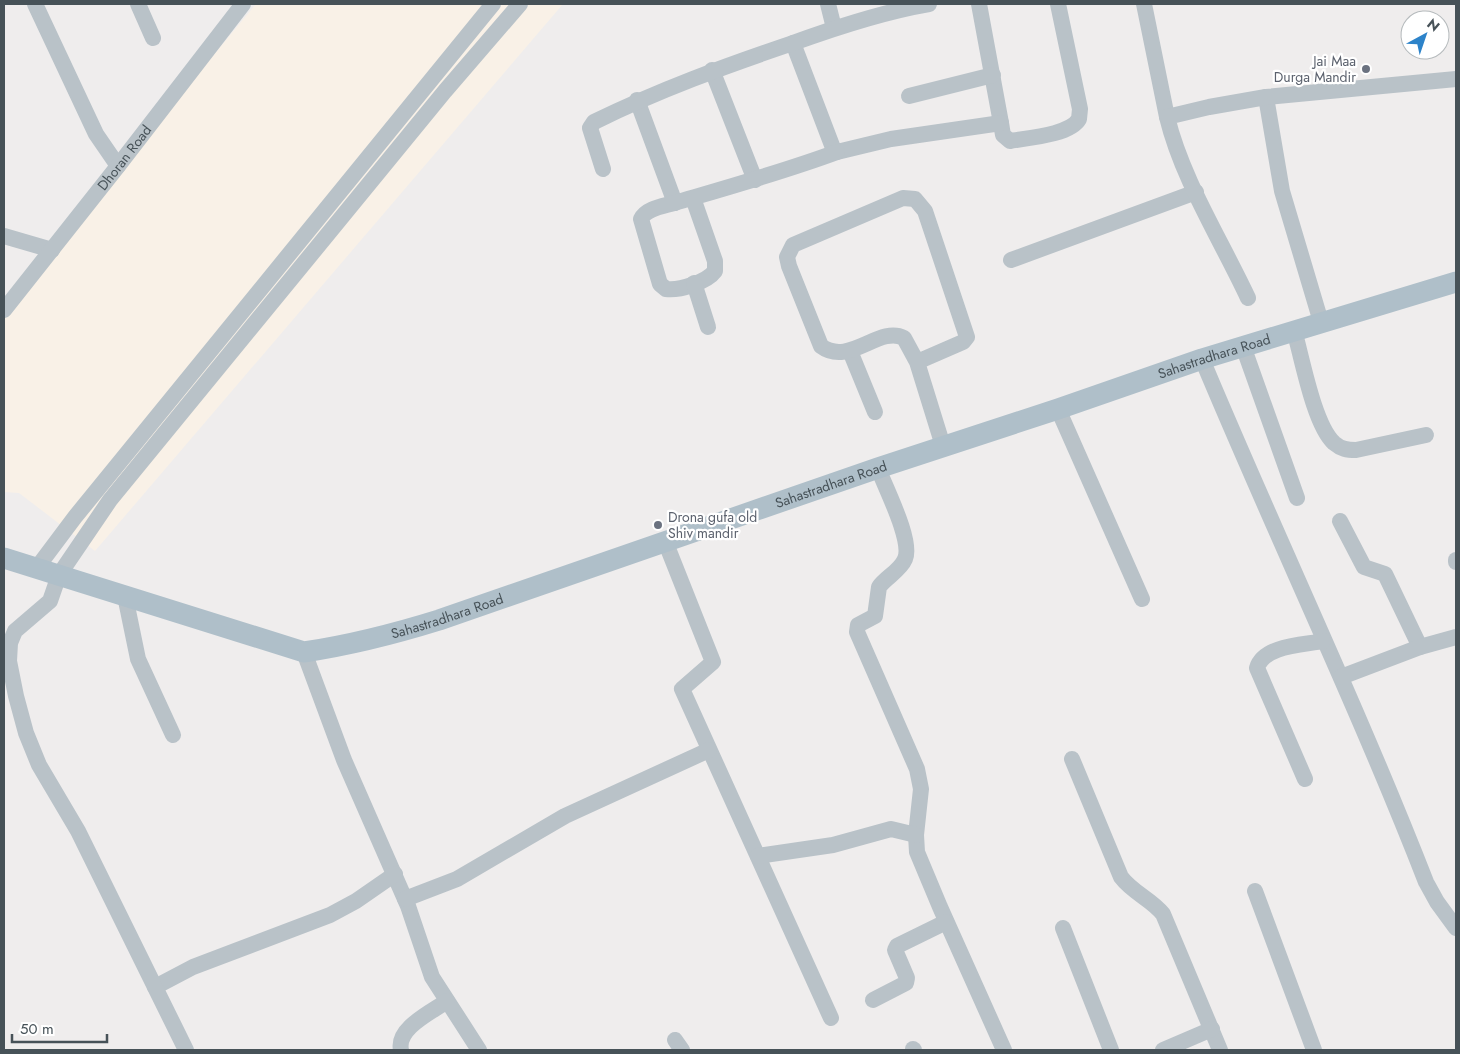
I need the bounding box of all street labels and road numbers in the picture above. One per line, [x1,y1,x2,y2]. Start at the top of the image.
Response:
street label: Dhoran Road [92,121,156,195]
street label: Sahastradhara Road [1155,329,1273,384]
street label: Sahastradhara Road [772,456,889,513]
street label: Sahastradhara Road [389,589,506,644]

